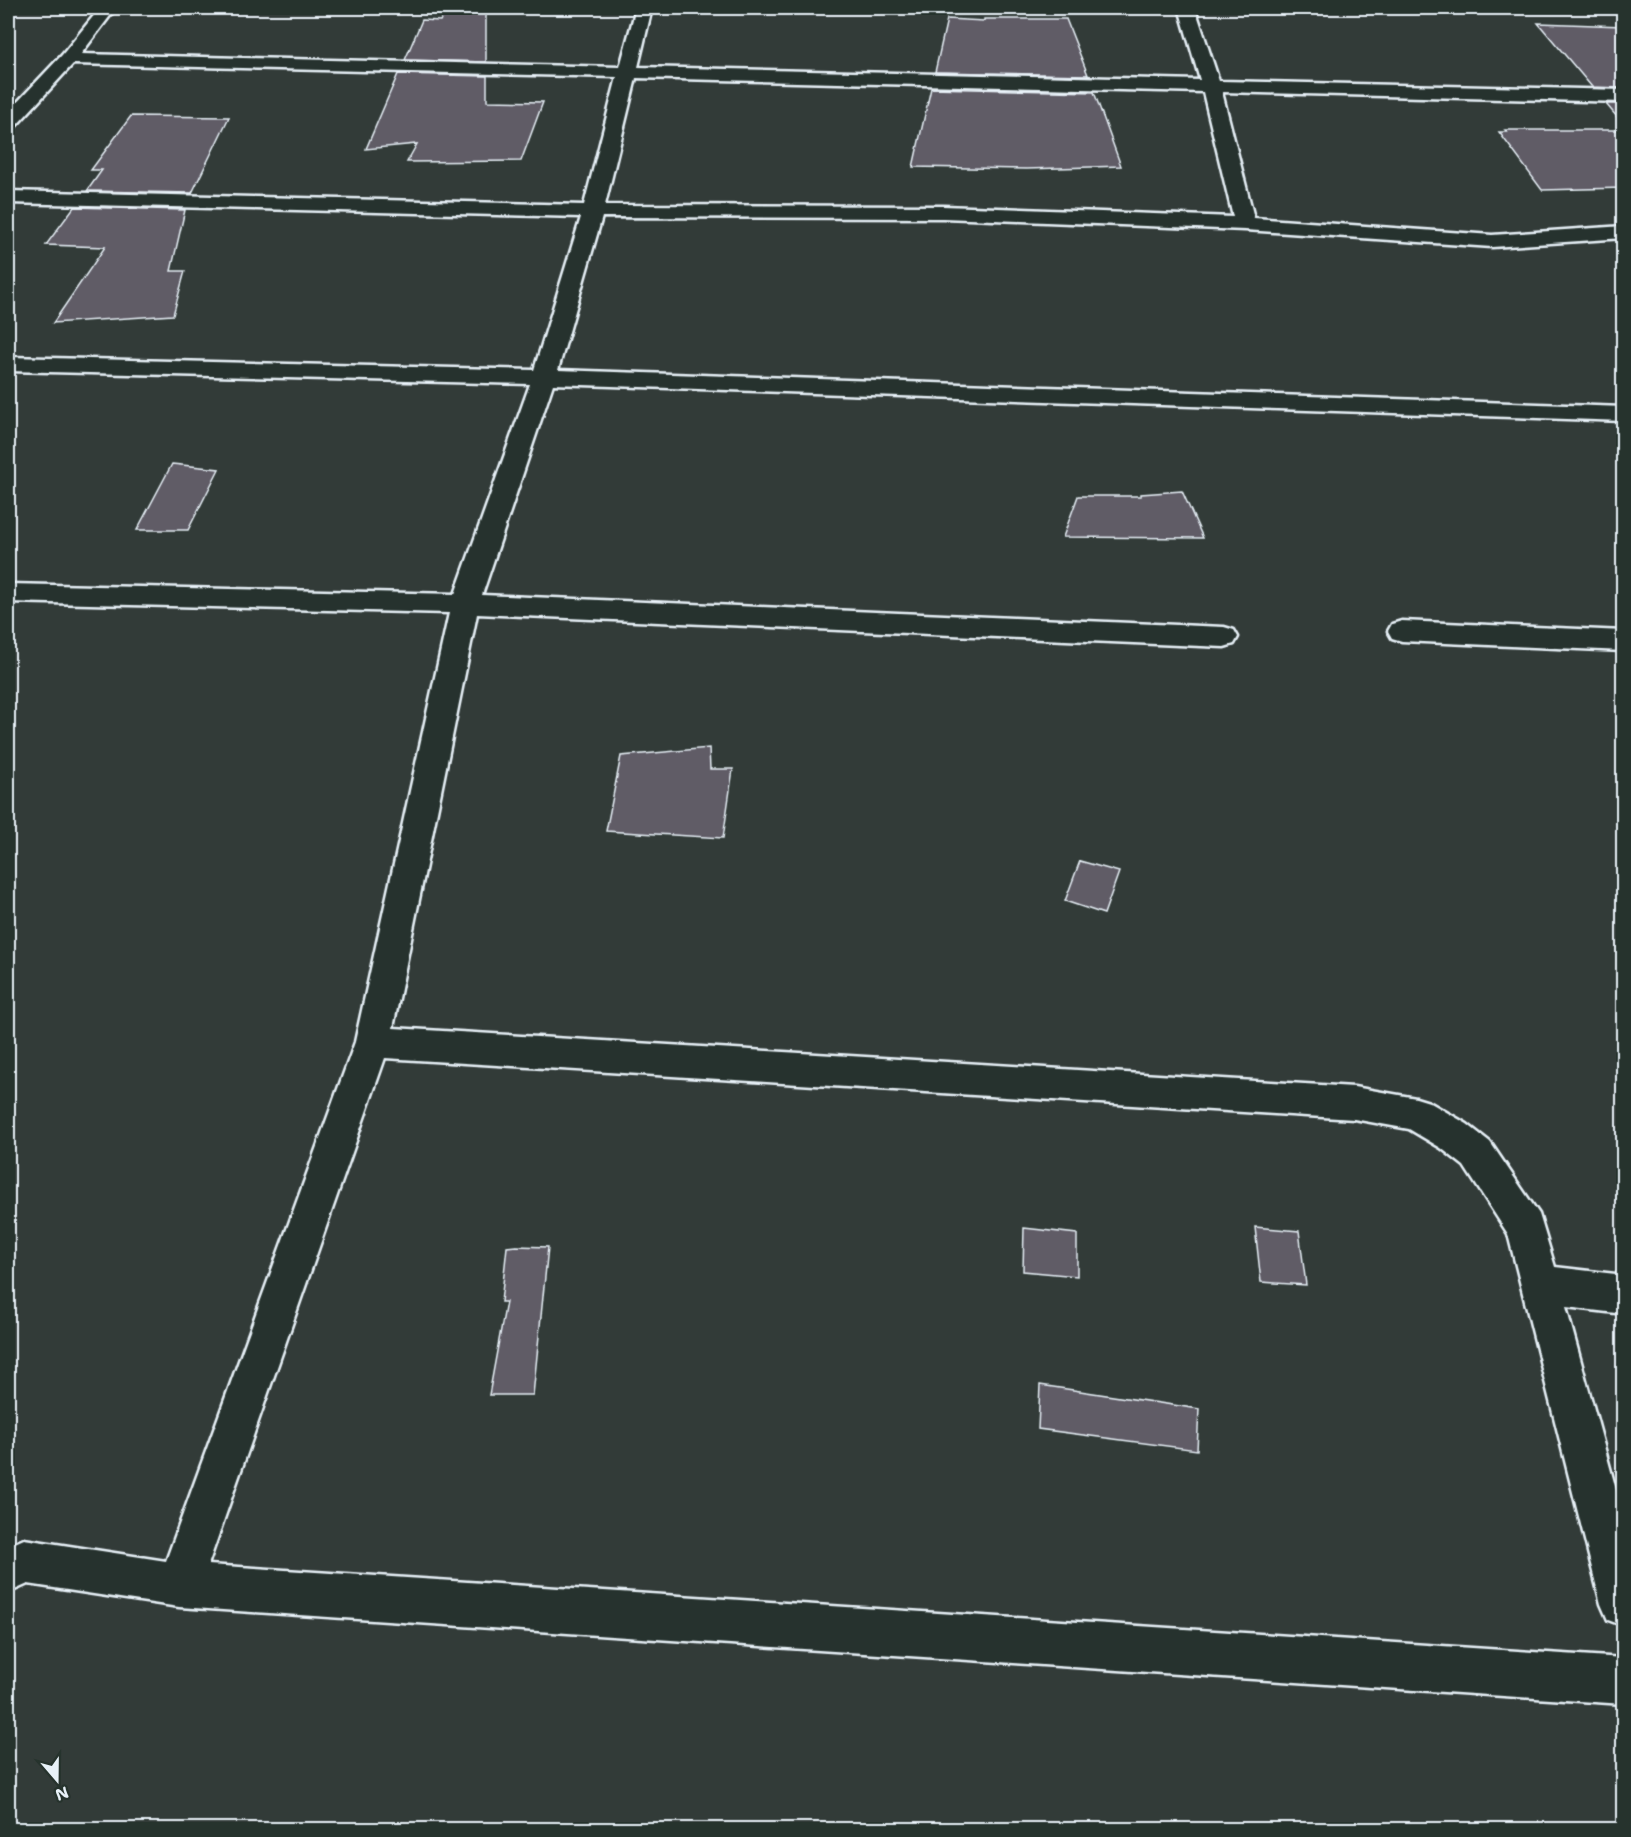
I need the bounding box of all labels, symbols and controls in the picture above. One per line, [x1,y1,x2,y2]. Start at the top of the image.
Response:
north arrow [27,1750,87,1810]
text: N [52,1782,72,1806]

